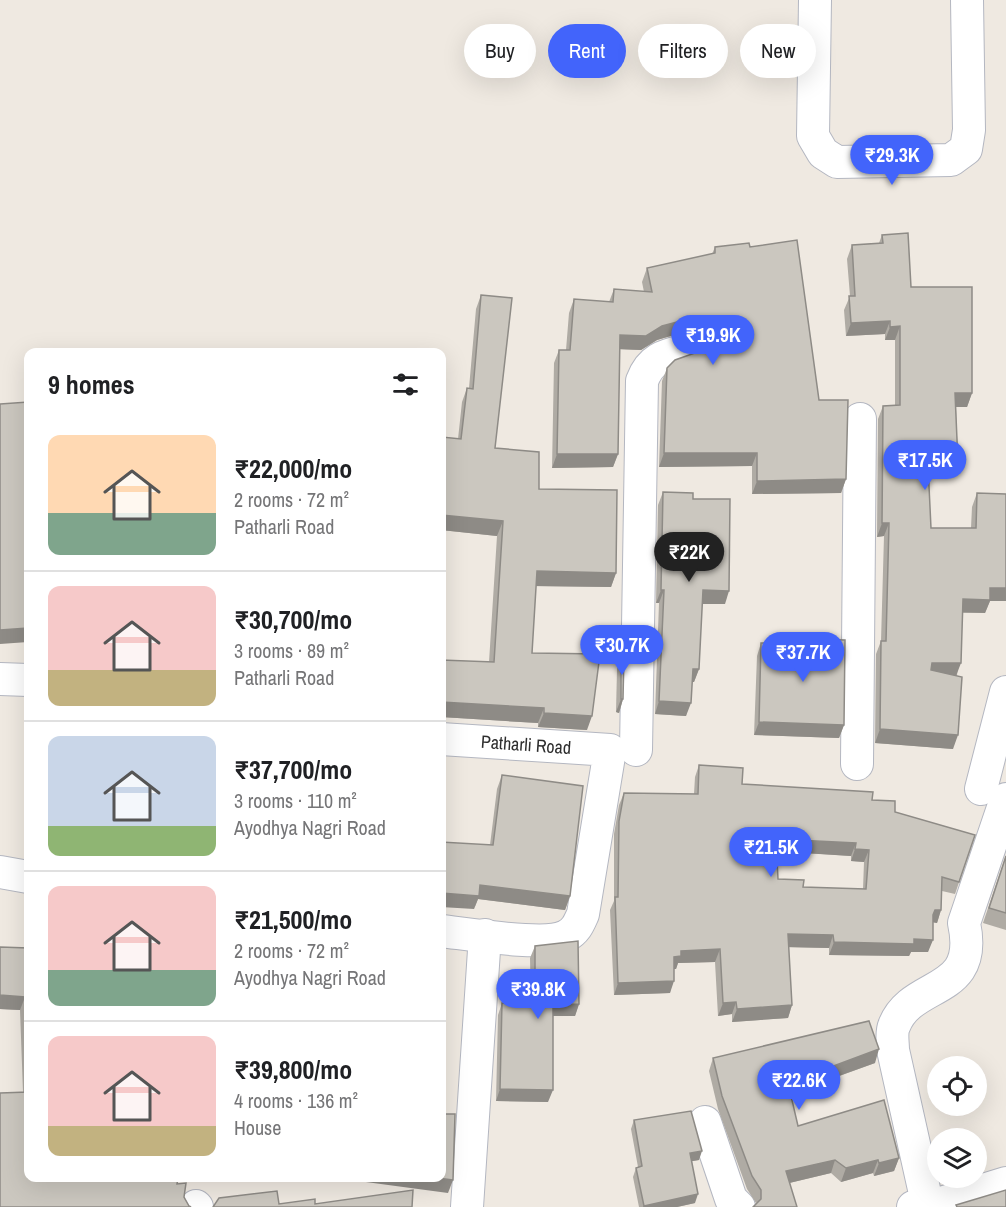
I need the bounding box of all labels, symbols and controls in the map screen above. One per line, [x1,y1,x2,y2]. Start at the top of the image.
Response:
chip: Buy [464,24,536,78]
chip: Rent [548,24,626,78]
chip: Filters [638,24,728,78]
chip: New [740,24,816,78]
pin: ₹29.3K [843,135,941,186]
text: ₹29.3K [864,141,920,168]
pin: ₹19.9K [664,315,762,366]
text: ₹19.9K [685,321,741,348]
text: 9 homes [48,367,135,402]
icon: filters [389,368,422,401]
pin: ₹17.5K [876,440,974,491]
text: ₹17.5K [897,446,953,473]
text: ₹22,000/mo [234,451,352,486]
icon: home [96,459,168,531]
text: 2 rooms · 72 m² [234,486,349,513]
text: Patharli Road [234,513,334,540]
pin: ₹22K [653,532,725,583]
text: ₹22K [668,538,710,565]
text: ₹30,700/mo [234,602,352,637]
icon: home [96,610,168,682]
pin: ₹30.7K [573,625,671,676]
text: ₹30.7K [594,631,650,658]
pin: ₹37.7K [754,632,852,683]
text: 3 rooms · 89 m² [234,637,349,664]
text: ₹37.7K [775,638,831,665]
text: Patharli Road [234,664,334,691]
street label: Patharli Road [480,729,572,760]
text: ₹37,700/mo [234,752,352,787]
icon: home [96,760,168,832]
text: 3 rooms · 110 m² [234,787,357,814]
text: Ayodhya Nagri Road [234,814,386,841]
pin: ₹21.5K [722,827,820,878]
text: ₹21.5K [743,833,799,860]
text: ₹21,500/mo [234,902,352,937]
icon: home [96,910,168,982]
text: 2 rooms · 72 m² [234,937,349,964]
text: Ayodhya Nagri Road [234,964,386,991]
pin: ₹39.8K [489,969,587,1020]
text: ₹39.8K [510,975,566,1002]
text: ₹39,800/mo [234,1052,352,1087]
map controls [927,1056,987,1188]
button: locate [927,1056,987,1116]
icon: home [96,1060,168,1132]
pin: ₹22.6K [750,1060,848,1111]
text: ₹22.6K [771,1066,827,1093]
text: 4 rooms · 136 m² [234,1087,358,1114]
text: House [234,1114,281,1141]
button: layers [927,1128,987,1188]

